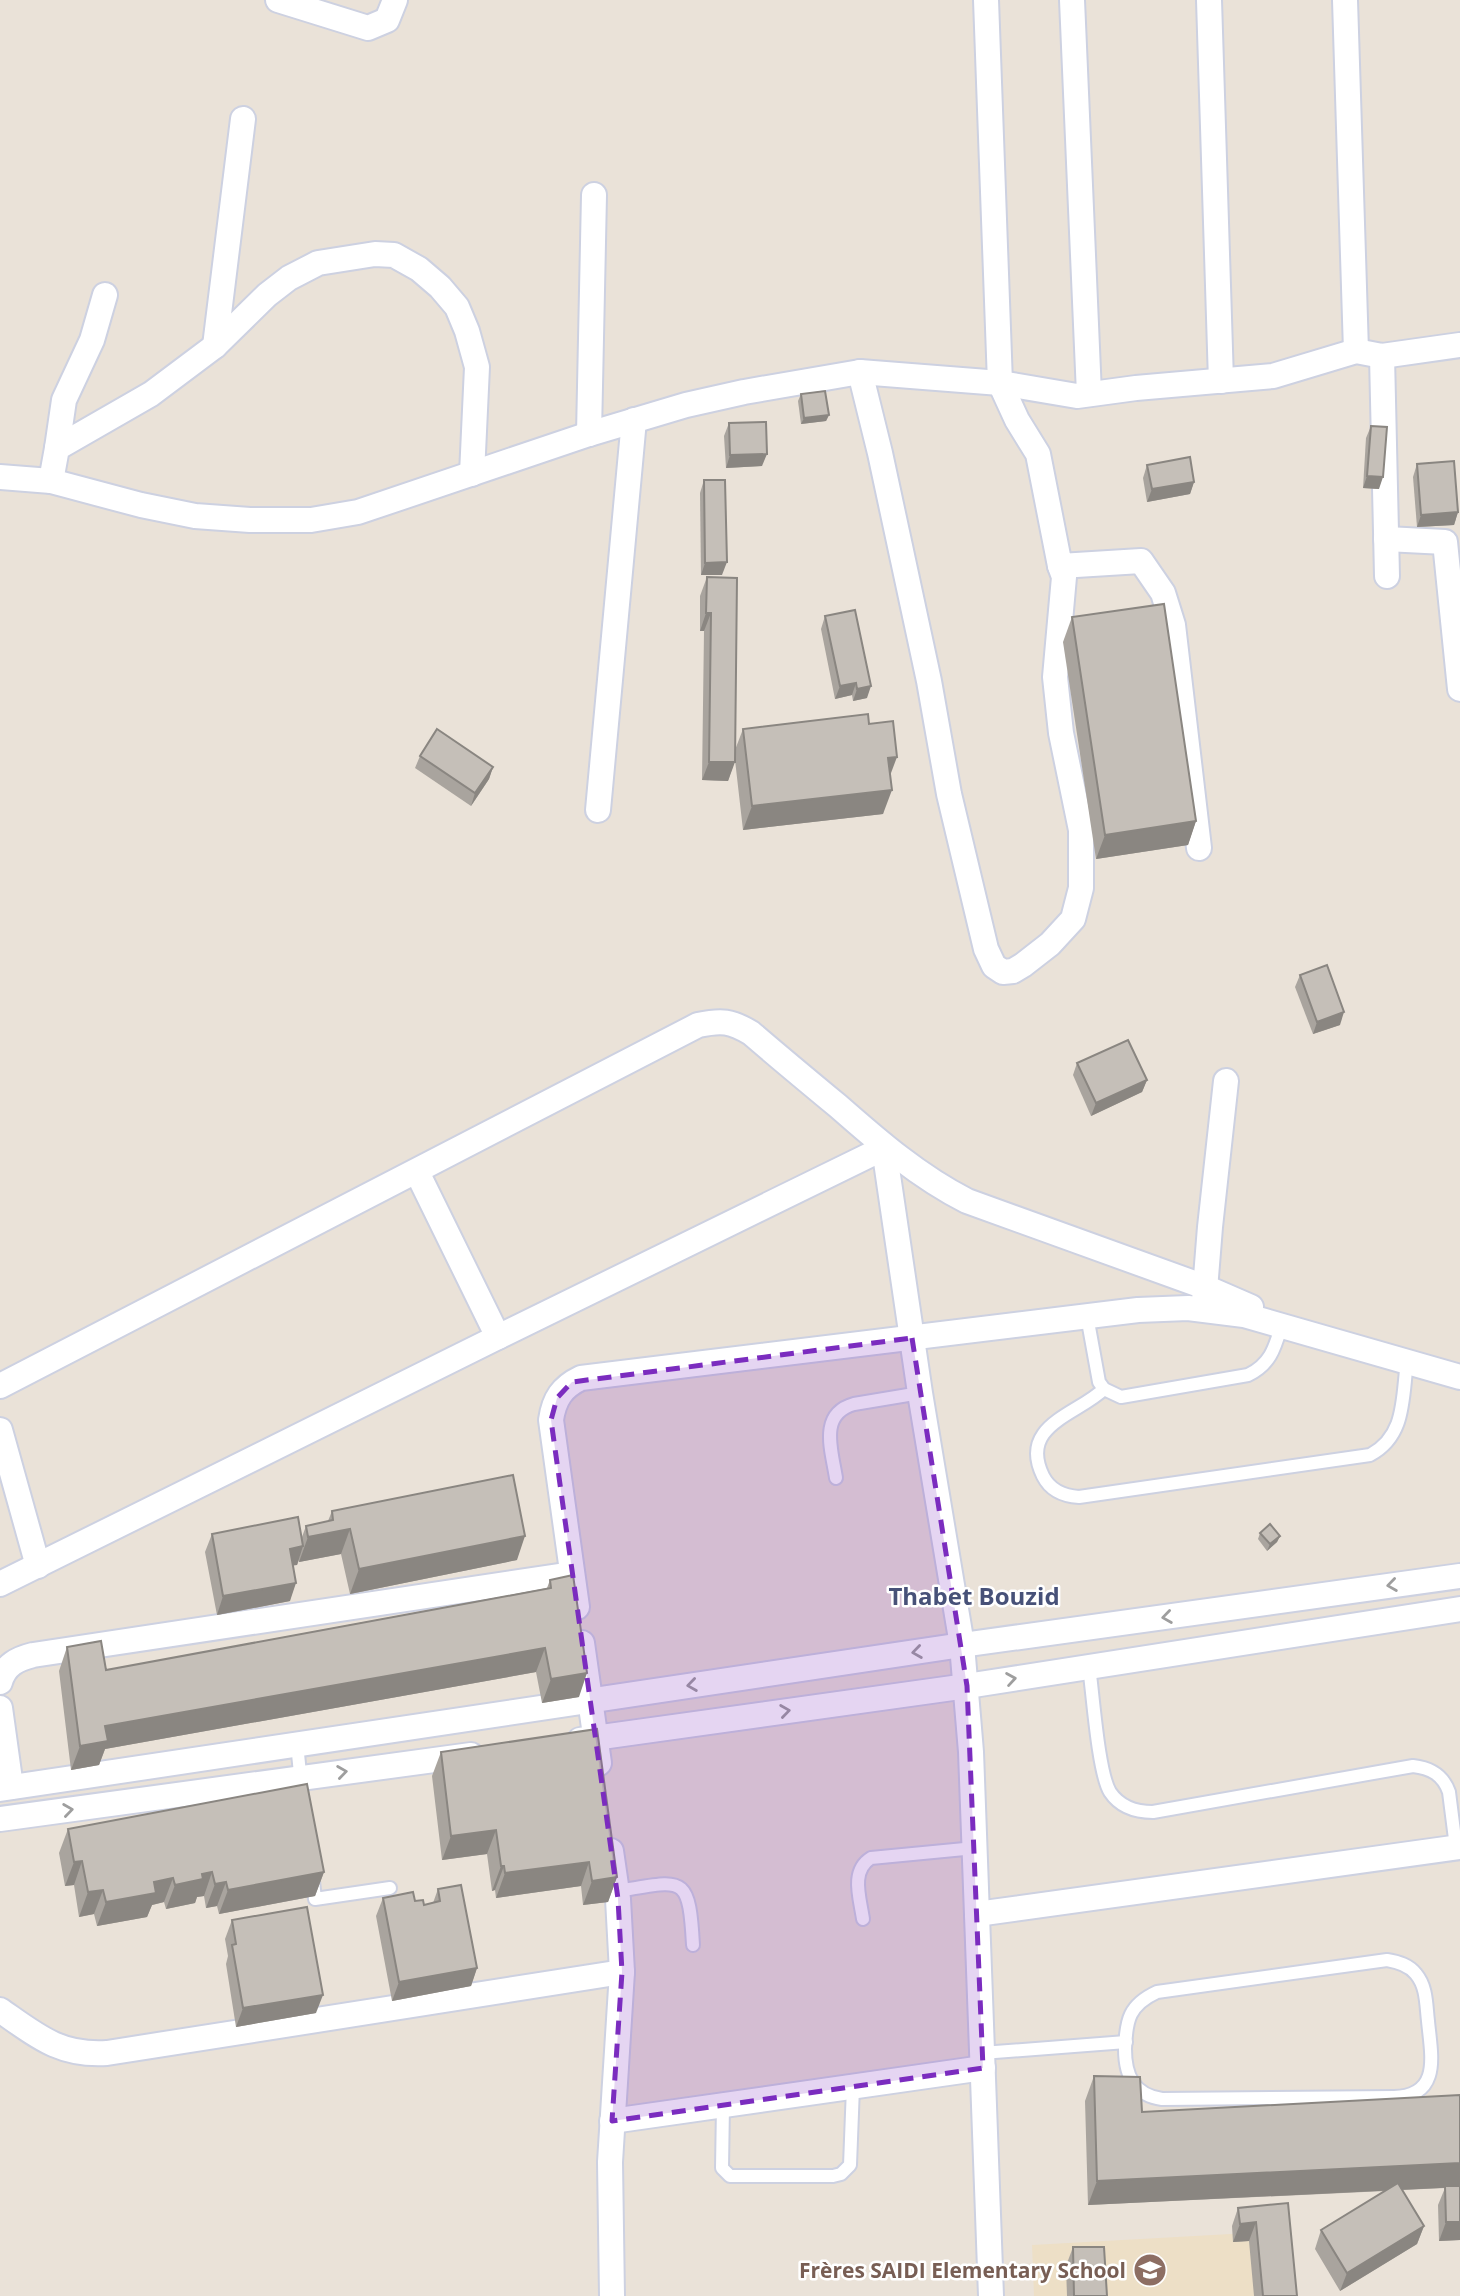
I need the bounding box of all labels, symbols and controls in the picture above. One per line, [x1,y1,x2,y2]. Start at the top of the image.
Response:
one-way arrow [1387,1578,1398,1593]
district label: Thabet Bouzid [888,1579,1060,1612]
one-way arrow [1161,1609,1173,1624]
one-way arrow [912,1644,923,1659]
one-way arrow [1005,1672,1016,1687]
one-way arrow [687,1677,698,1692]
one-way arrow [779,1704,791,1719]
one-way arrow [336,1765,347,1780]
one-way arrow [62,1803,73,1818]
school or university icon: Frères SAIDI Elementary School [1131,2251,1169,2289]
place label: Frères SAIDI Elementary School [799,2256,1126,2284]

